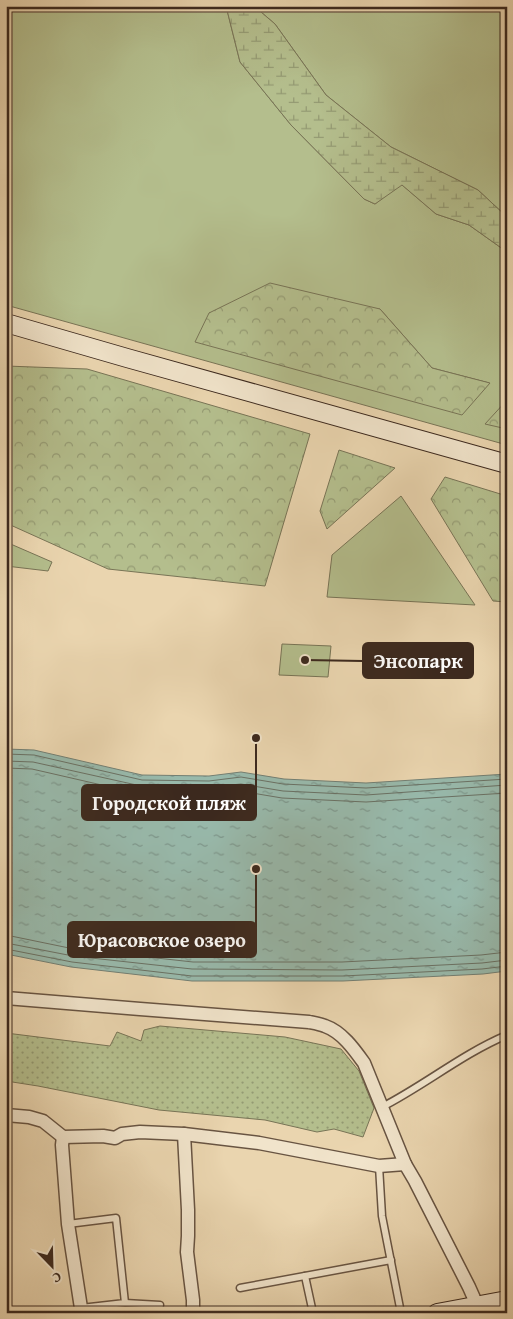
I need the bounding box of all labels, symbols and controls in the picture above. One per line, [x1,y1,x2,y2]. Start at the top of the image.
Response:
callout: Энсопарк [363,643,473,678]
text: Энсопарк [373,646,463,675]
callout: Городской пляж [82,785,256,820]
text: Городской пляж [92,788,246,817]
callout: Юрасовское озеро [68,922,256,957]
text: Юрасовское озеро [78,925,246,954]
north arrow [28,1242,78,1292]
text: С [49,1267,65,1289]

